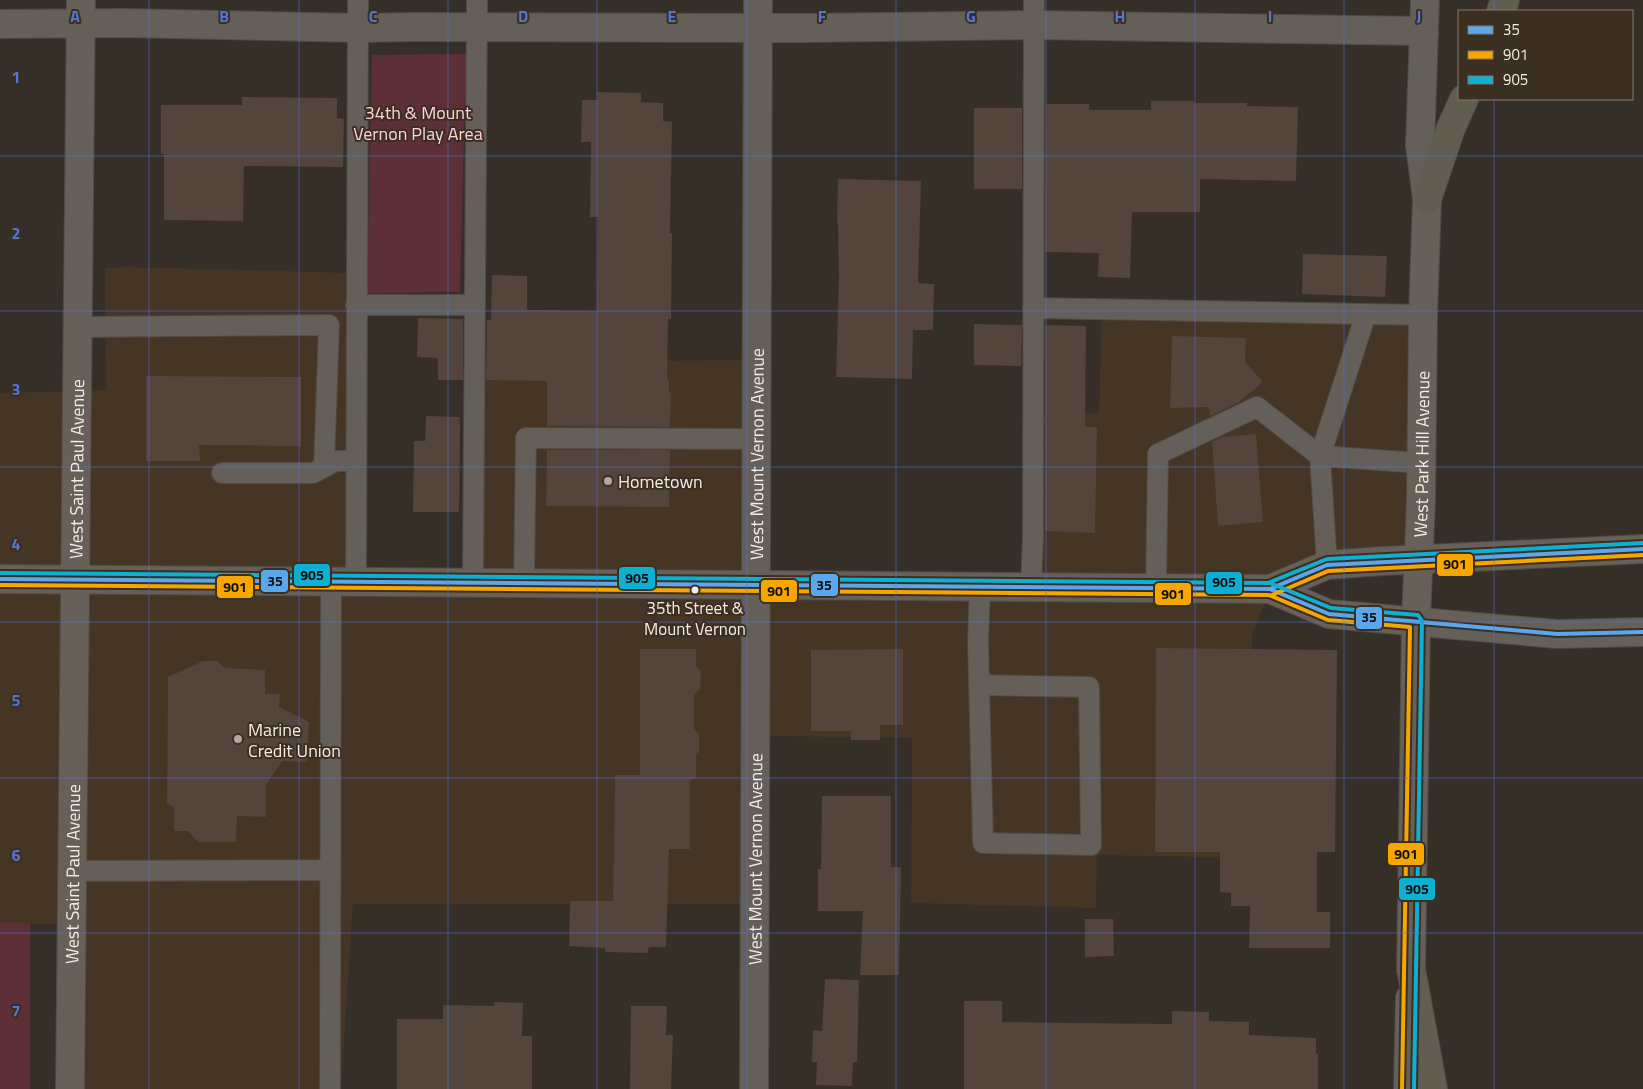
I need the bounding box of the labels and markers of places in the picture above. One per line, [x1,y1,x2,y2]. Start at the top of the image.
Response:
place label: Hometown [618,468,703,495]
marker: Hometown [602,475,614,487]
marker: 35th Street & Mount Vernon [690,585,700,595]
place label: 35th Street & Mount Vernon [644,595,746,642]
place label: Marine Credit Union [248,716,341,764]
marker: Marine Credit Union [232,733,244,745]

